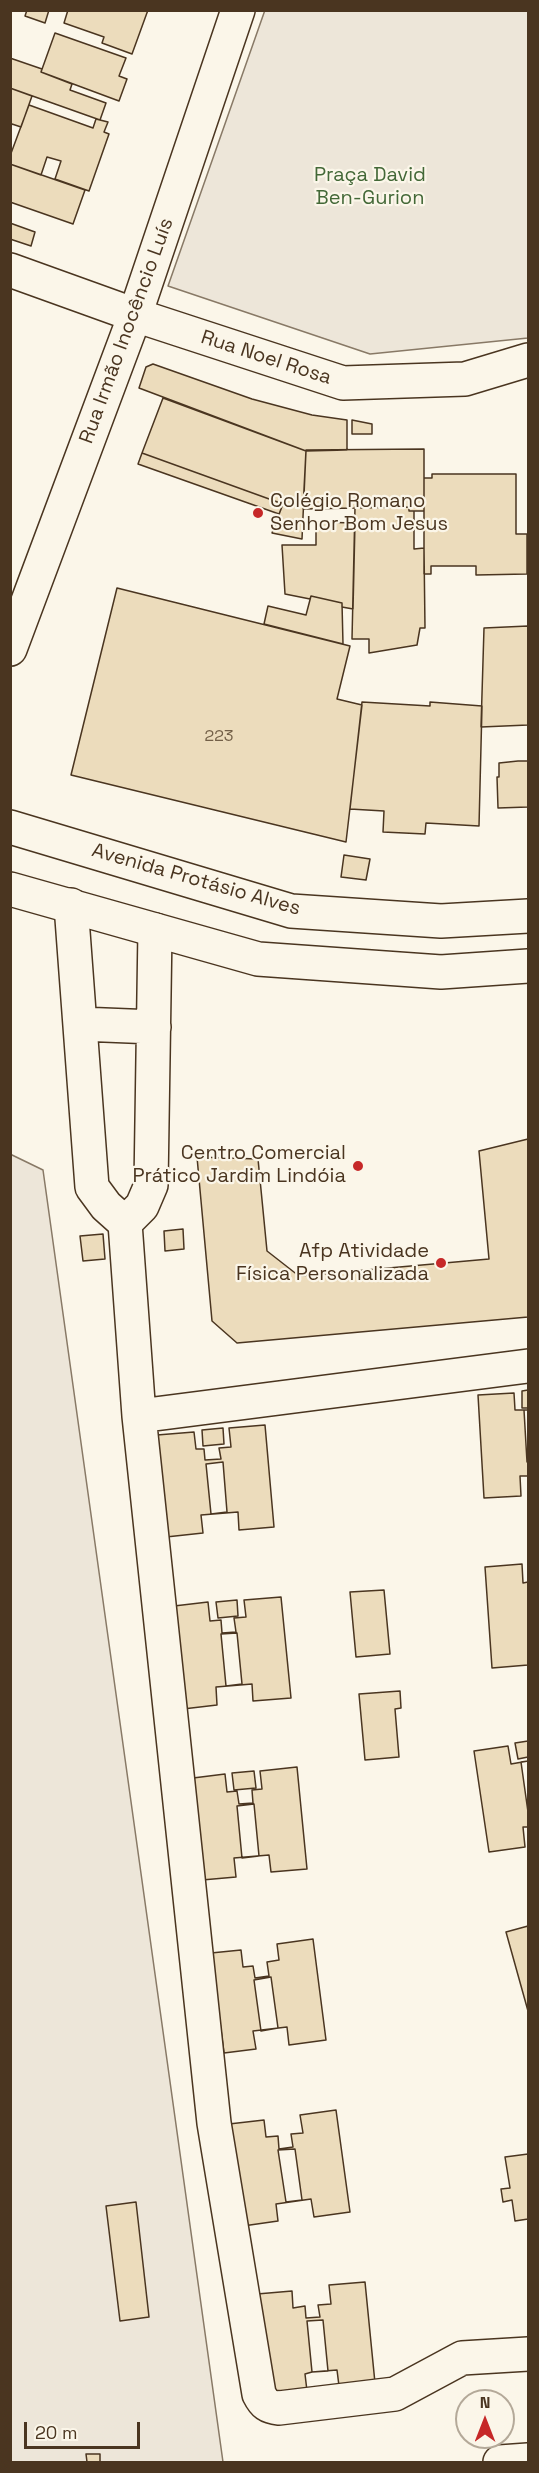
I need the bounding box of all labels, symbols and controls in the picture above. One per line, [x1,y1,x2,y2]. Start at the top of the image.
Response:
park label: Praça David Ben-Gurion [314,164,426,211]
street label: Rua Irmão Inocêncio Luís [75,215,179,447]
street label: Rua Noel Rosa [198,326,334,390]
place label: Colégio Romano Senhor Bom Jesus [270,490,448,537]
marker: Colégio Romano Senhor Bom Jesus [251,506,265,520]
house number: 223 [205,727,233,747]
street label: Avenida Protásio Alves [89,839,303,921]
place label: Centro Comercial Prático Jardim Lindóia [132,1142,346,1189]
marker: Centro Comercial Prático Jardim Lindóia [351,1159,365,1173]
place label: Afp Atividade Física Personalizada [236,1240,429,1287]
marker: Afp Atividade Física Personalizada [434,1256,448,1270]
north arrow [455,2389,515,2449]
text: N [480,2392,490,2413]
scale bar [27,2410,142,2448]
text: 20 m [35,2421,78,2444]

